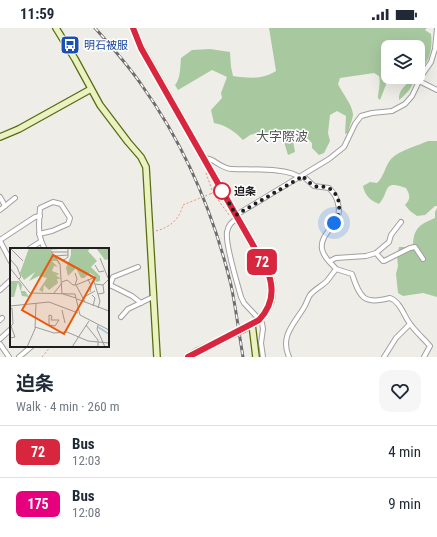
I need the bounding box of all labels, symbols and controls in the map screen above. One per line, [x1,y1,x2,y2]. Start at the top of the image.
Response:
text: 11:59 [20,5,54,23]
bus stop icon: 明石被服 [59,34,81,56]
place label: 明石被服 [84,39,128,52]
map controls [381,40,425,84]
button: layers [381,40,425,84]
district label: 大字際波 [256,129,308,144]
marker: 迫条 [213,182,231,200]
place label: 迫条 [234,185,256,198]
your location [324,213,344,233]
inset map [10,248,109,347]
line badge: 72 [244,249,280,275]
text: 72 [255,254,269,270]
button: heart [379,370,421,412]
text: 迫条 [16,372,54,395]
text: Walk · 4 min · 260 m [16,399,120,414]
text: Bus [72,435,95,453]
text: 4 min [388,443,421,461]
text: 72 [31,444,45,460]
text: 12:03 [72,453,101,468]
text: Bus [72,487,95,505]
text: 9 min [388,495,421,513]
text: 175 [27,496,49,512]
text: 12:08 [72,505,101,520]

